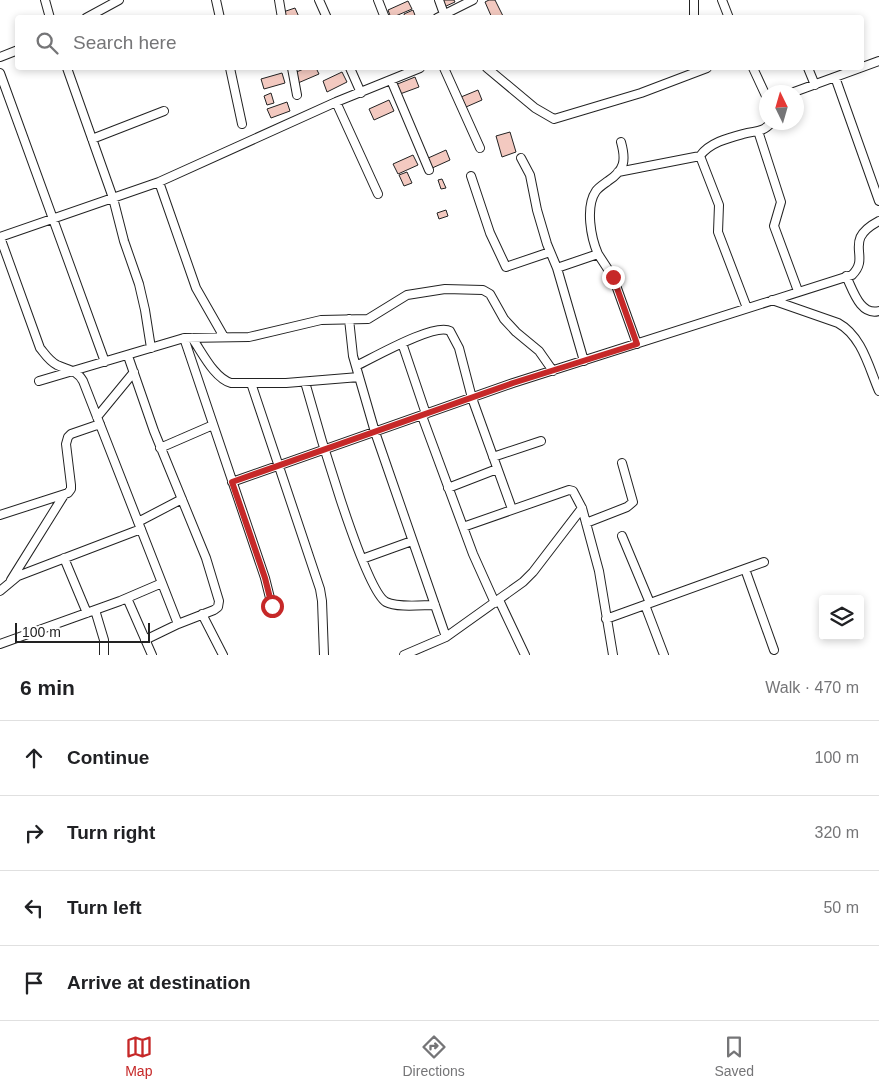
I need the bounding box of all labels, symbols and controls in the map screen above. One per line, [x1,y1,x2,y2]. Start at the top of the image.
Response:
search box [15,15,864,70]
icon: search [33,29,61,57]
text: Search here [73,32,177,53]
north arrow [759,85,804,130]
route end [602,266,625,289]
route start [261,595,284,618]
map controls [819,595,864,640]
button: layers [819,595,864,640]
scale bar [15,620,150,643]
text: 100 m [22,624,61,640]
text: 6 min [20,676,75,699]
text: Walk · 470 m [765,679,859,696]
icon: ahead [20,744,48,772]
text: Continue [67,747,149,768]
text: 100 m [815,749,859,766]
icon: right [20,819,48,847]
text: Turn right [67,822,155,843]
text: 320 m [815,824,859,841]
icon: left [20,894,48,922]
text: Turn left [67,897,142,918]
text: 50 m [823,899,859,916]
icon: arrive [20,969,48,997]
text: Arrive at destination [67,972,251,993]
tab: Map [125,1033,153,1079]
tab: Directions [403,1033,465,1079]
tab: Saved [714,1033,754,1079]

